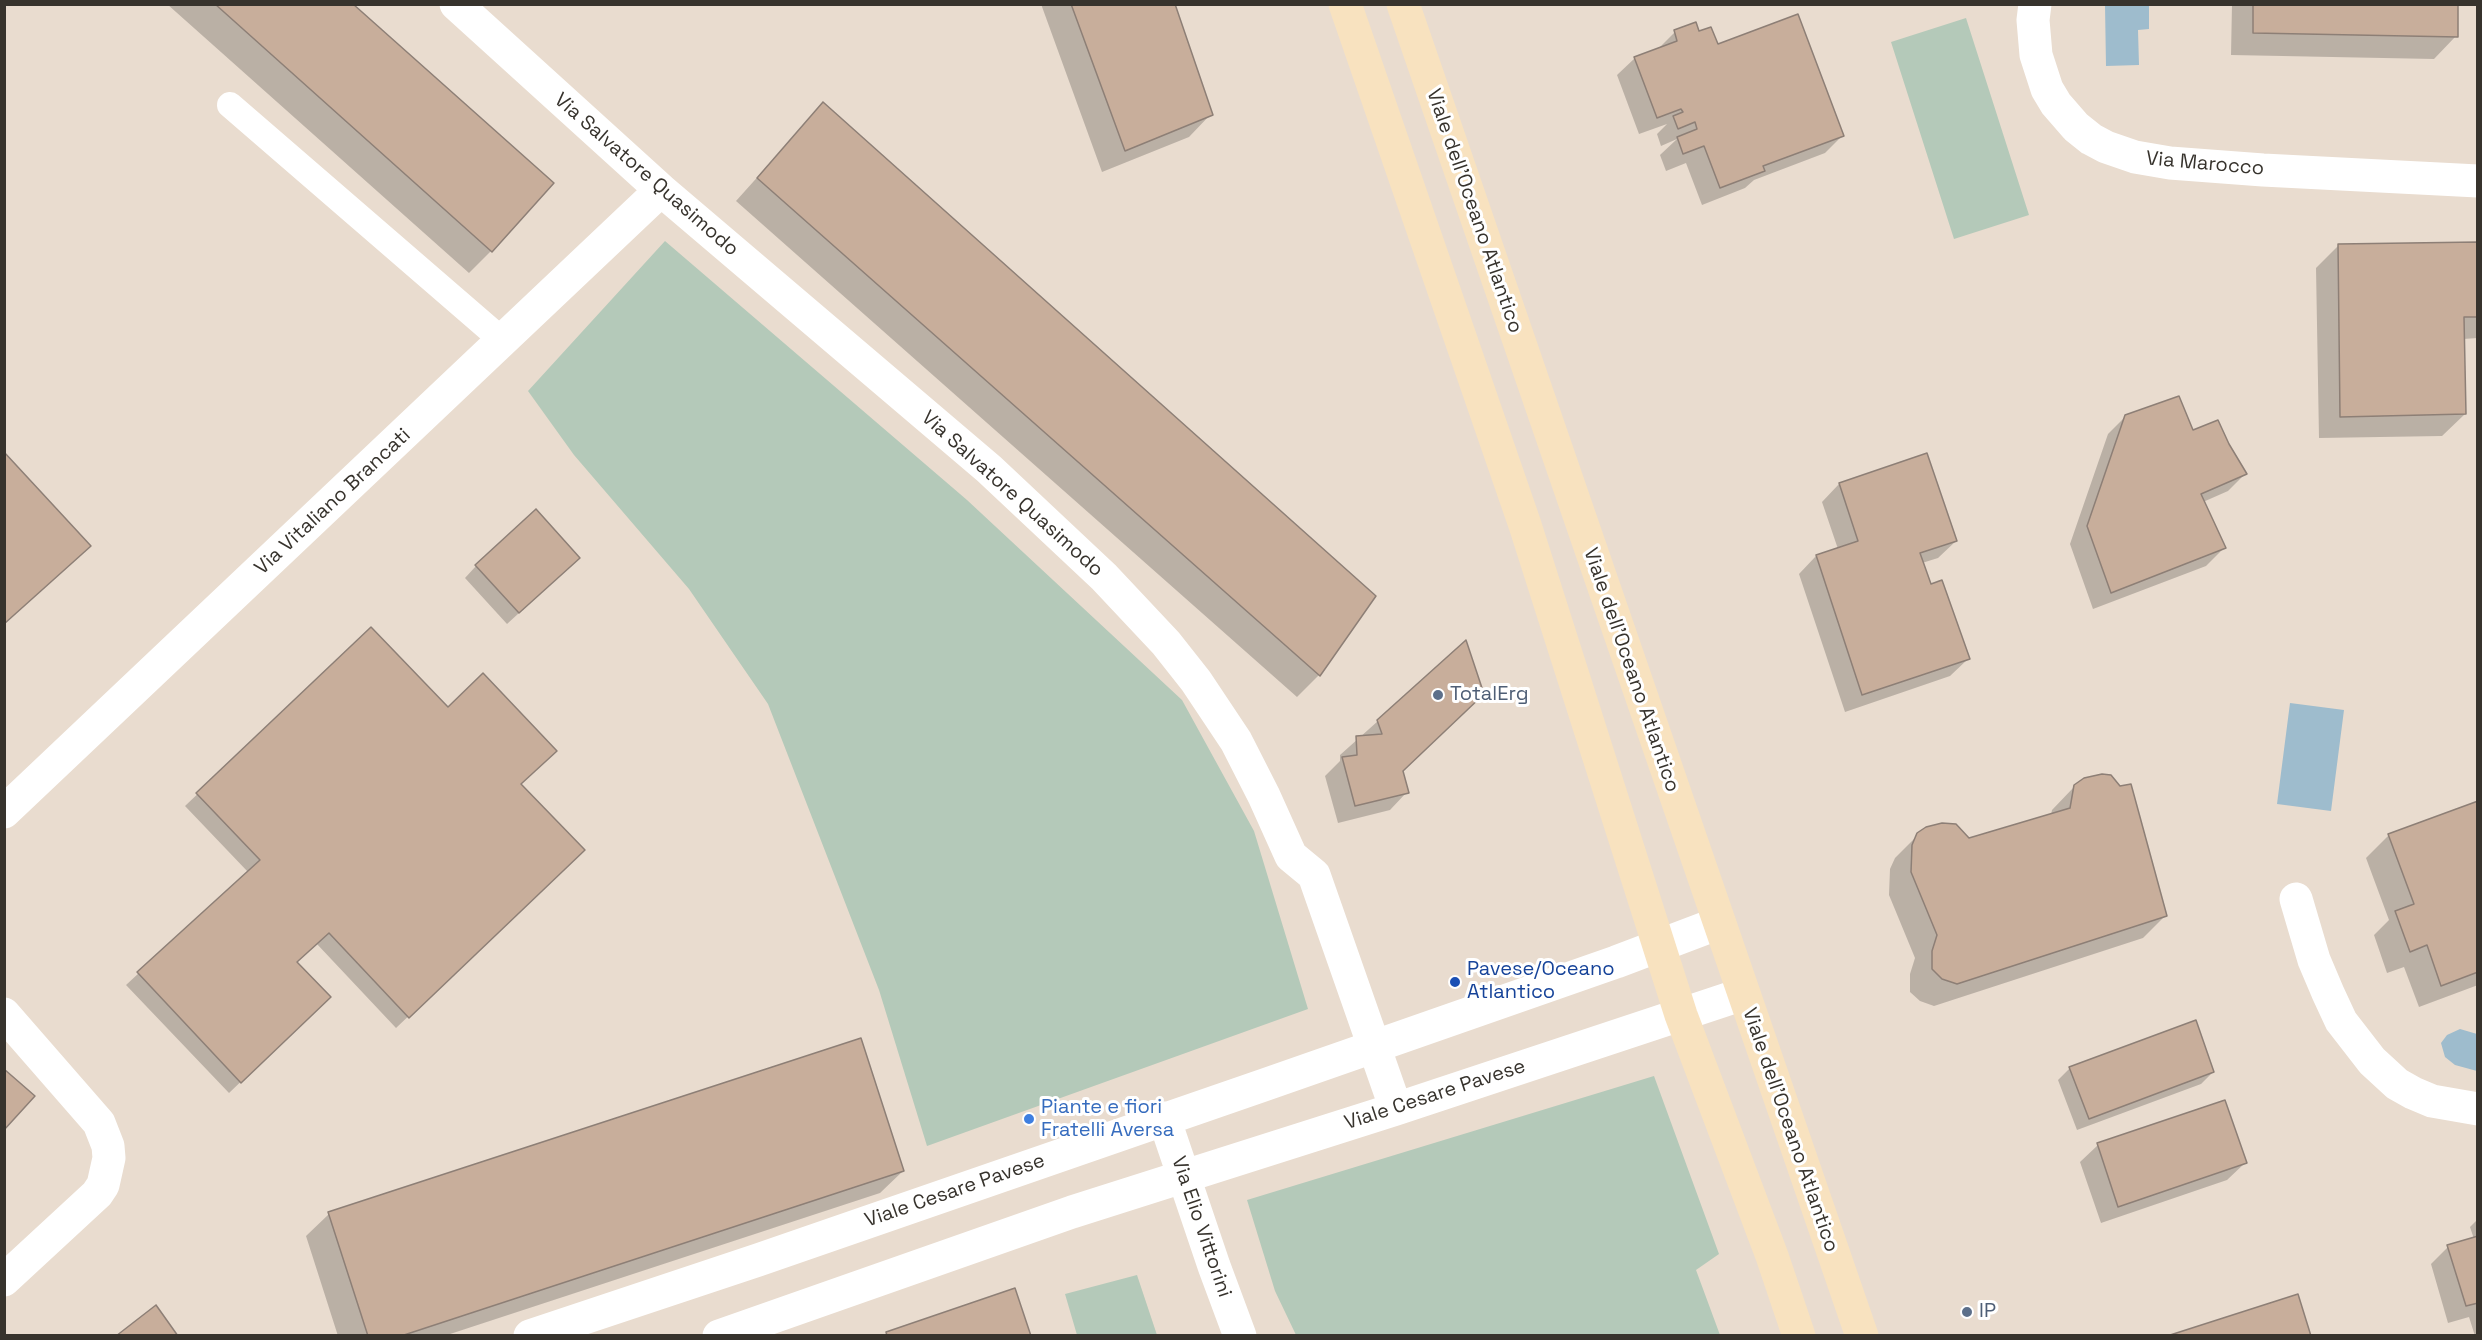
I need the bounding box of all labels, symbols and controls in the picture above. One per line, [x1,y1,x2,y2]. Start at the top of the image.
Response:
street label: Viale dell'Oceano Atlantico [1421,86,1527,336]
street label: Via Salvatore Quasimodo [549,88,743,262]
street label: Via Marocco [2145,147,2265,181]
street label: Via Salvatore Quasimodo [916,406,1108,582]
street label: Via Vitaliano Brancati [250,424,416,580]
street label: Viale dell'Oceano Atlantico [1578,545,1684,795]
place label: TotalErg [1450,683,1529,707]
marker: TotalErg [1431,688,1445,702]
place label: Pavese/Oceano Atlantico [1467,958,1615,1005]
marker: Pavese/Oceano Atlantico [1448,975,1462,989]
street label: Viale dell'Oceano Atlantico [1737,1005,1843,1255]
street label: Viale Cesare Pavese [1342,1054,1528,1136]
place label: Piante e fiori Fratelli Aversa [1041,1096,1174,1143]
marker: Piante e fiori Fratelli Aversa [1022,1112,1036,1126]
street label: Viale Cesare Pavese [862,1149,1048,1233]
street label: Via Elio Vittorini [1166,1153,1236,1301]
place label: IP [1979,1300,1996,1324]
marker: IP [1960,1305,1974,1319]

